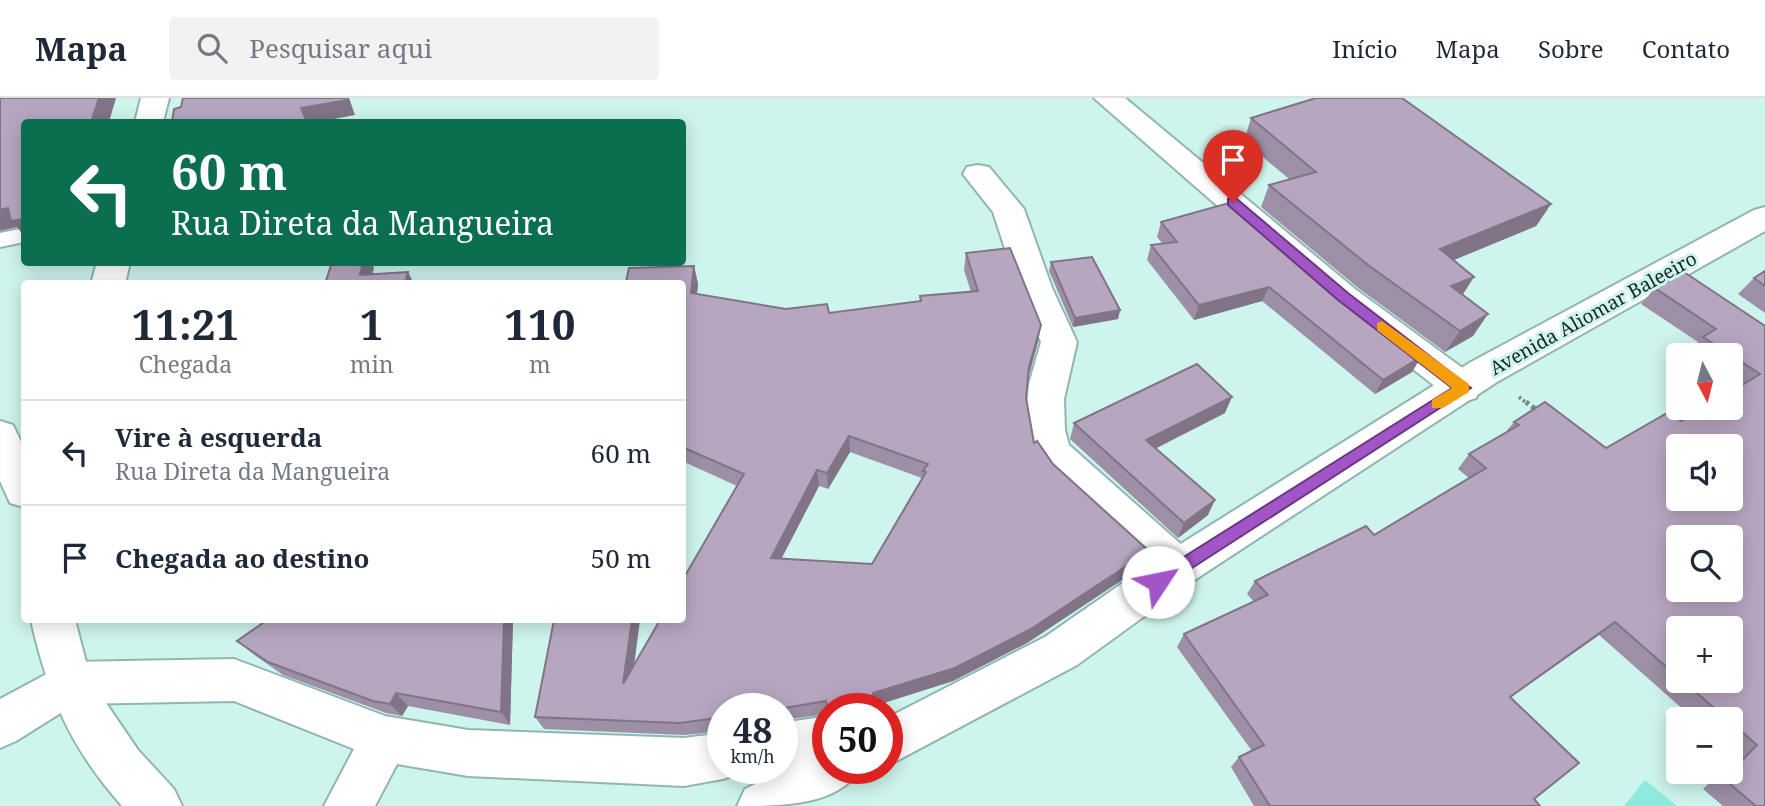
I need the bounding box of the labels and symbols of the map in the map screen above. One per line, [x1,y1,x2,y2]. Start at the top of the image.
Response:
pin [1203,130,1263,202]
street label: Avenida Aliomar Baleeiro [1485,245,1701,381]
north arrow [1666,343,1743,420]
position arrow [1121,545,1195,619]
speed limit sign: 50 [812,693,903,784]

